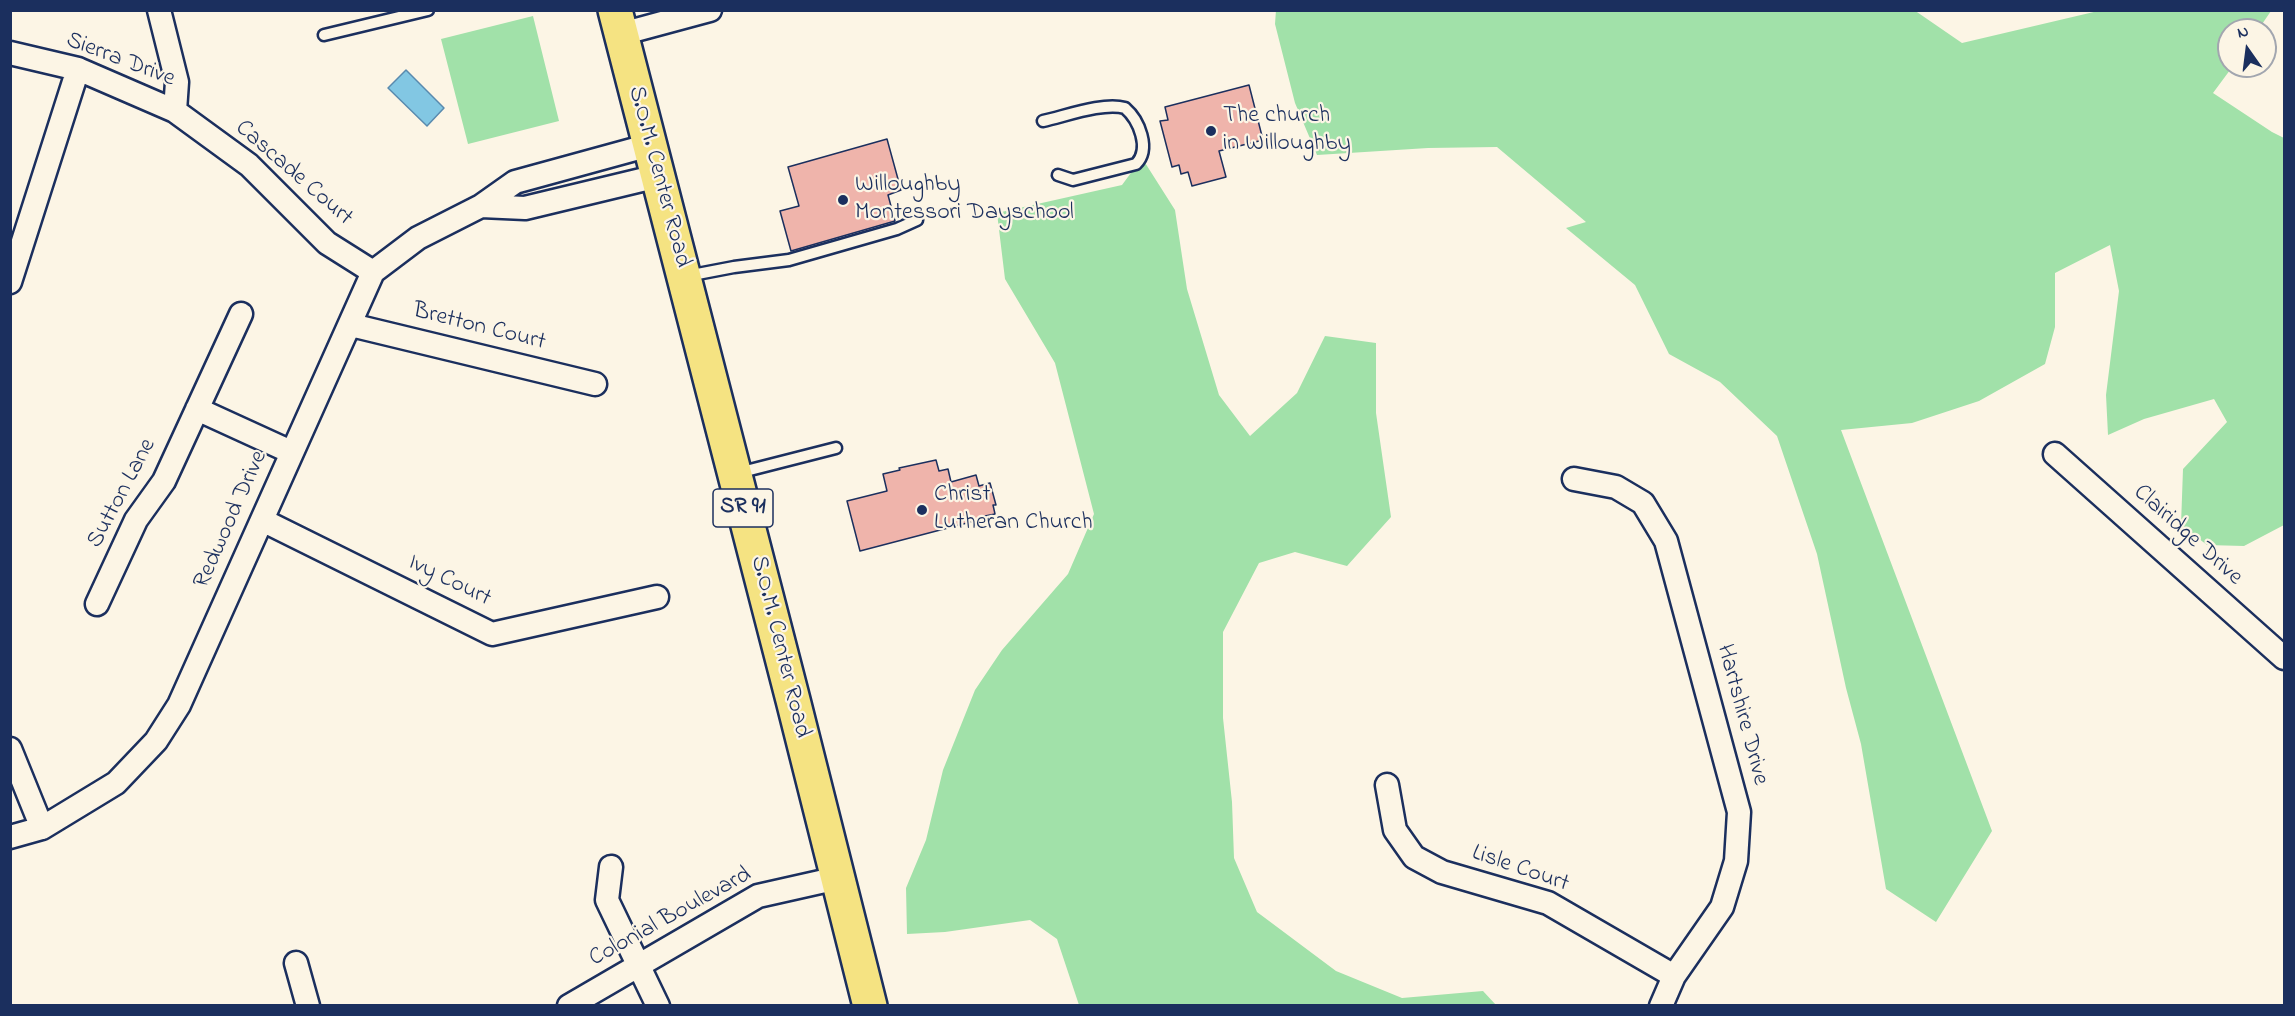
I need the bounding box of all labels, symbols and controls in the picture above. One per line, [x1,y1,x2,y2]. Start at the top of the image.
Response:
north arrow [2217,18,2277,78]
text: N [2235,20,2251,45]
street label: Sierra Drive [61,27,179,95]
street label: S.O.M. Center Road [620,83,696,271]
place label: The church in Willoughby [1223,103,1351,159]
street label: Cascade Court [228,115,358,233]
marker: The church in Willoughby [1204,124,1218,138]
place label: Willoughby Montessori Dayschool [855,172,1074,228]
marker: Willoughby Montessori Dayschool [836,193,850,207]
street label: Bretton Court [410,298,548,358]
street label: Sutton Lane [82,434,164,554]
street label: Redwood Drive [189,447,275,593]
street label: Clairidge Drive [2126,479,2248,593]
place label: Christ Lutheran Church [934,482,1093,538]
road number: SR 91 [713,489,773,527]
marker: Christ Lutheran Church [915,503,929,517]
street label: Ivy Court [403,550,495,614]
street label: S.O.M. Center Road [742,553,816,741]
street label: Hartshire Drive [1708,641,1774,789]
street label: Lisle Court [1468,840,1572,900]
street label: Colonial Boulevard [585,862,757,974]

